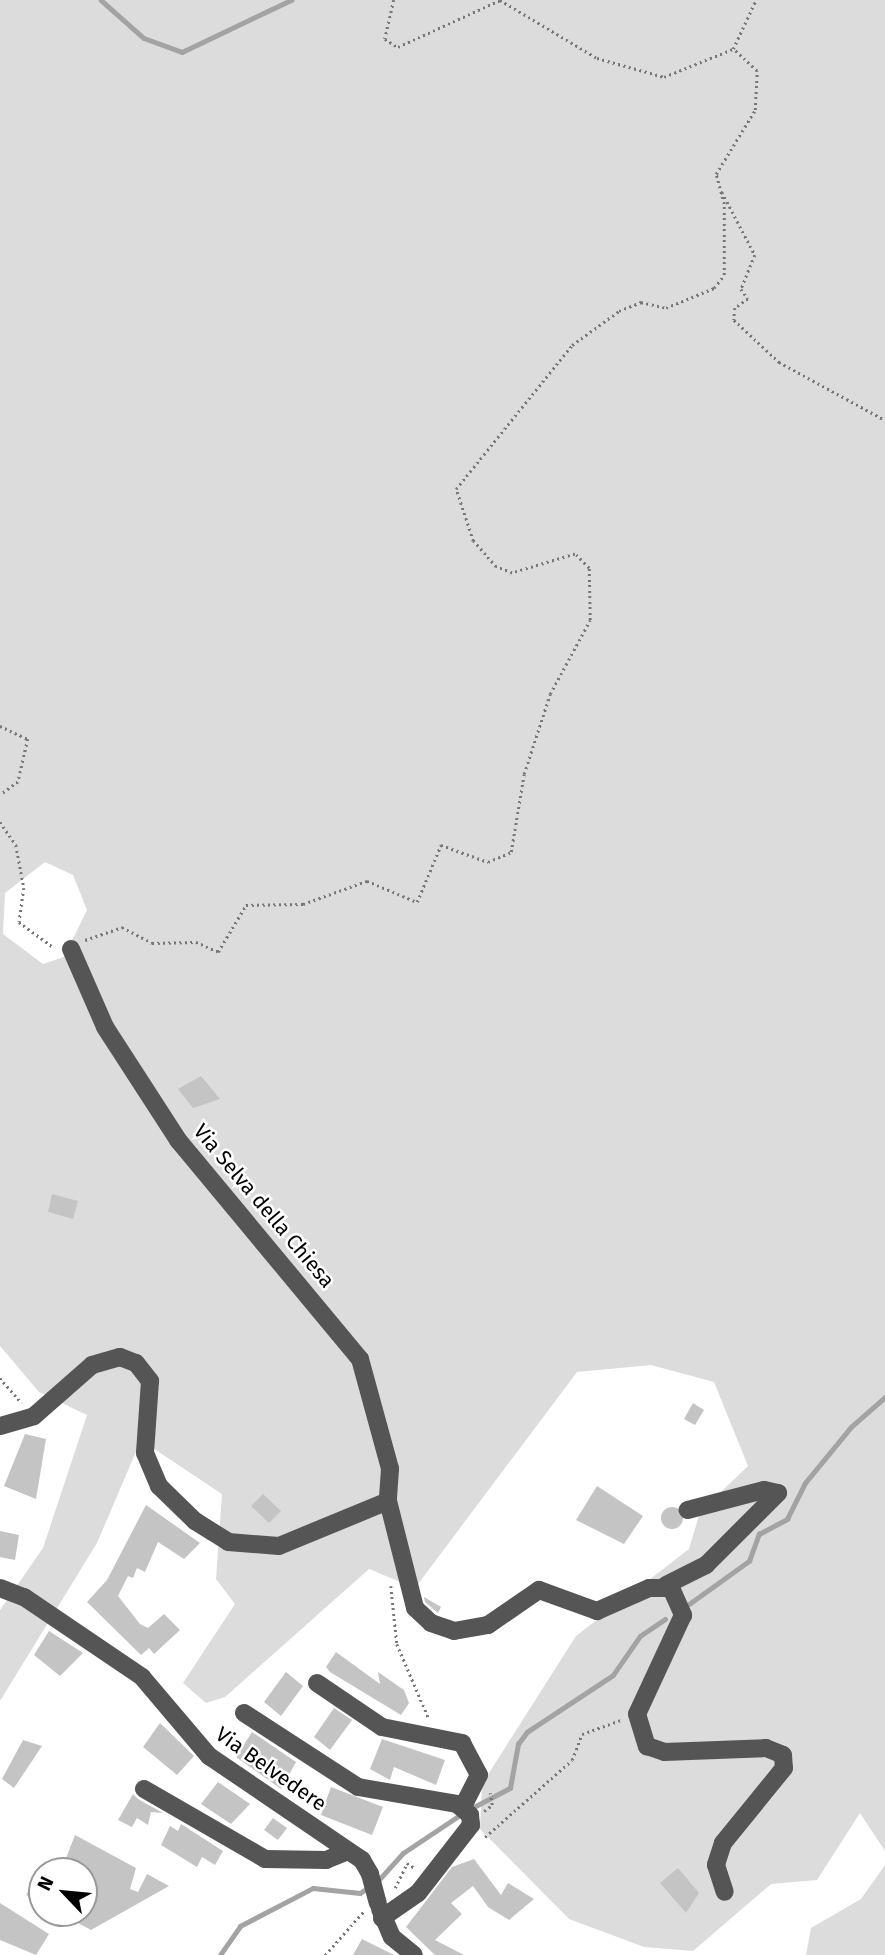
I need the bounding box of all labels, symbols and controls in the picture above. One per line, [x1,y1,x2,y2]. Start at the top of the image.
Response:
street label: Via Selva della Chiesa [188,1119,340,1293]
street label: Via Belvedere [211,1722,331,1816]
north arrow [28,1857,98,1927]
text: N [32,1873,59,1894]

